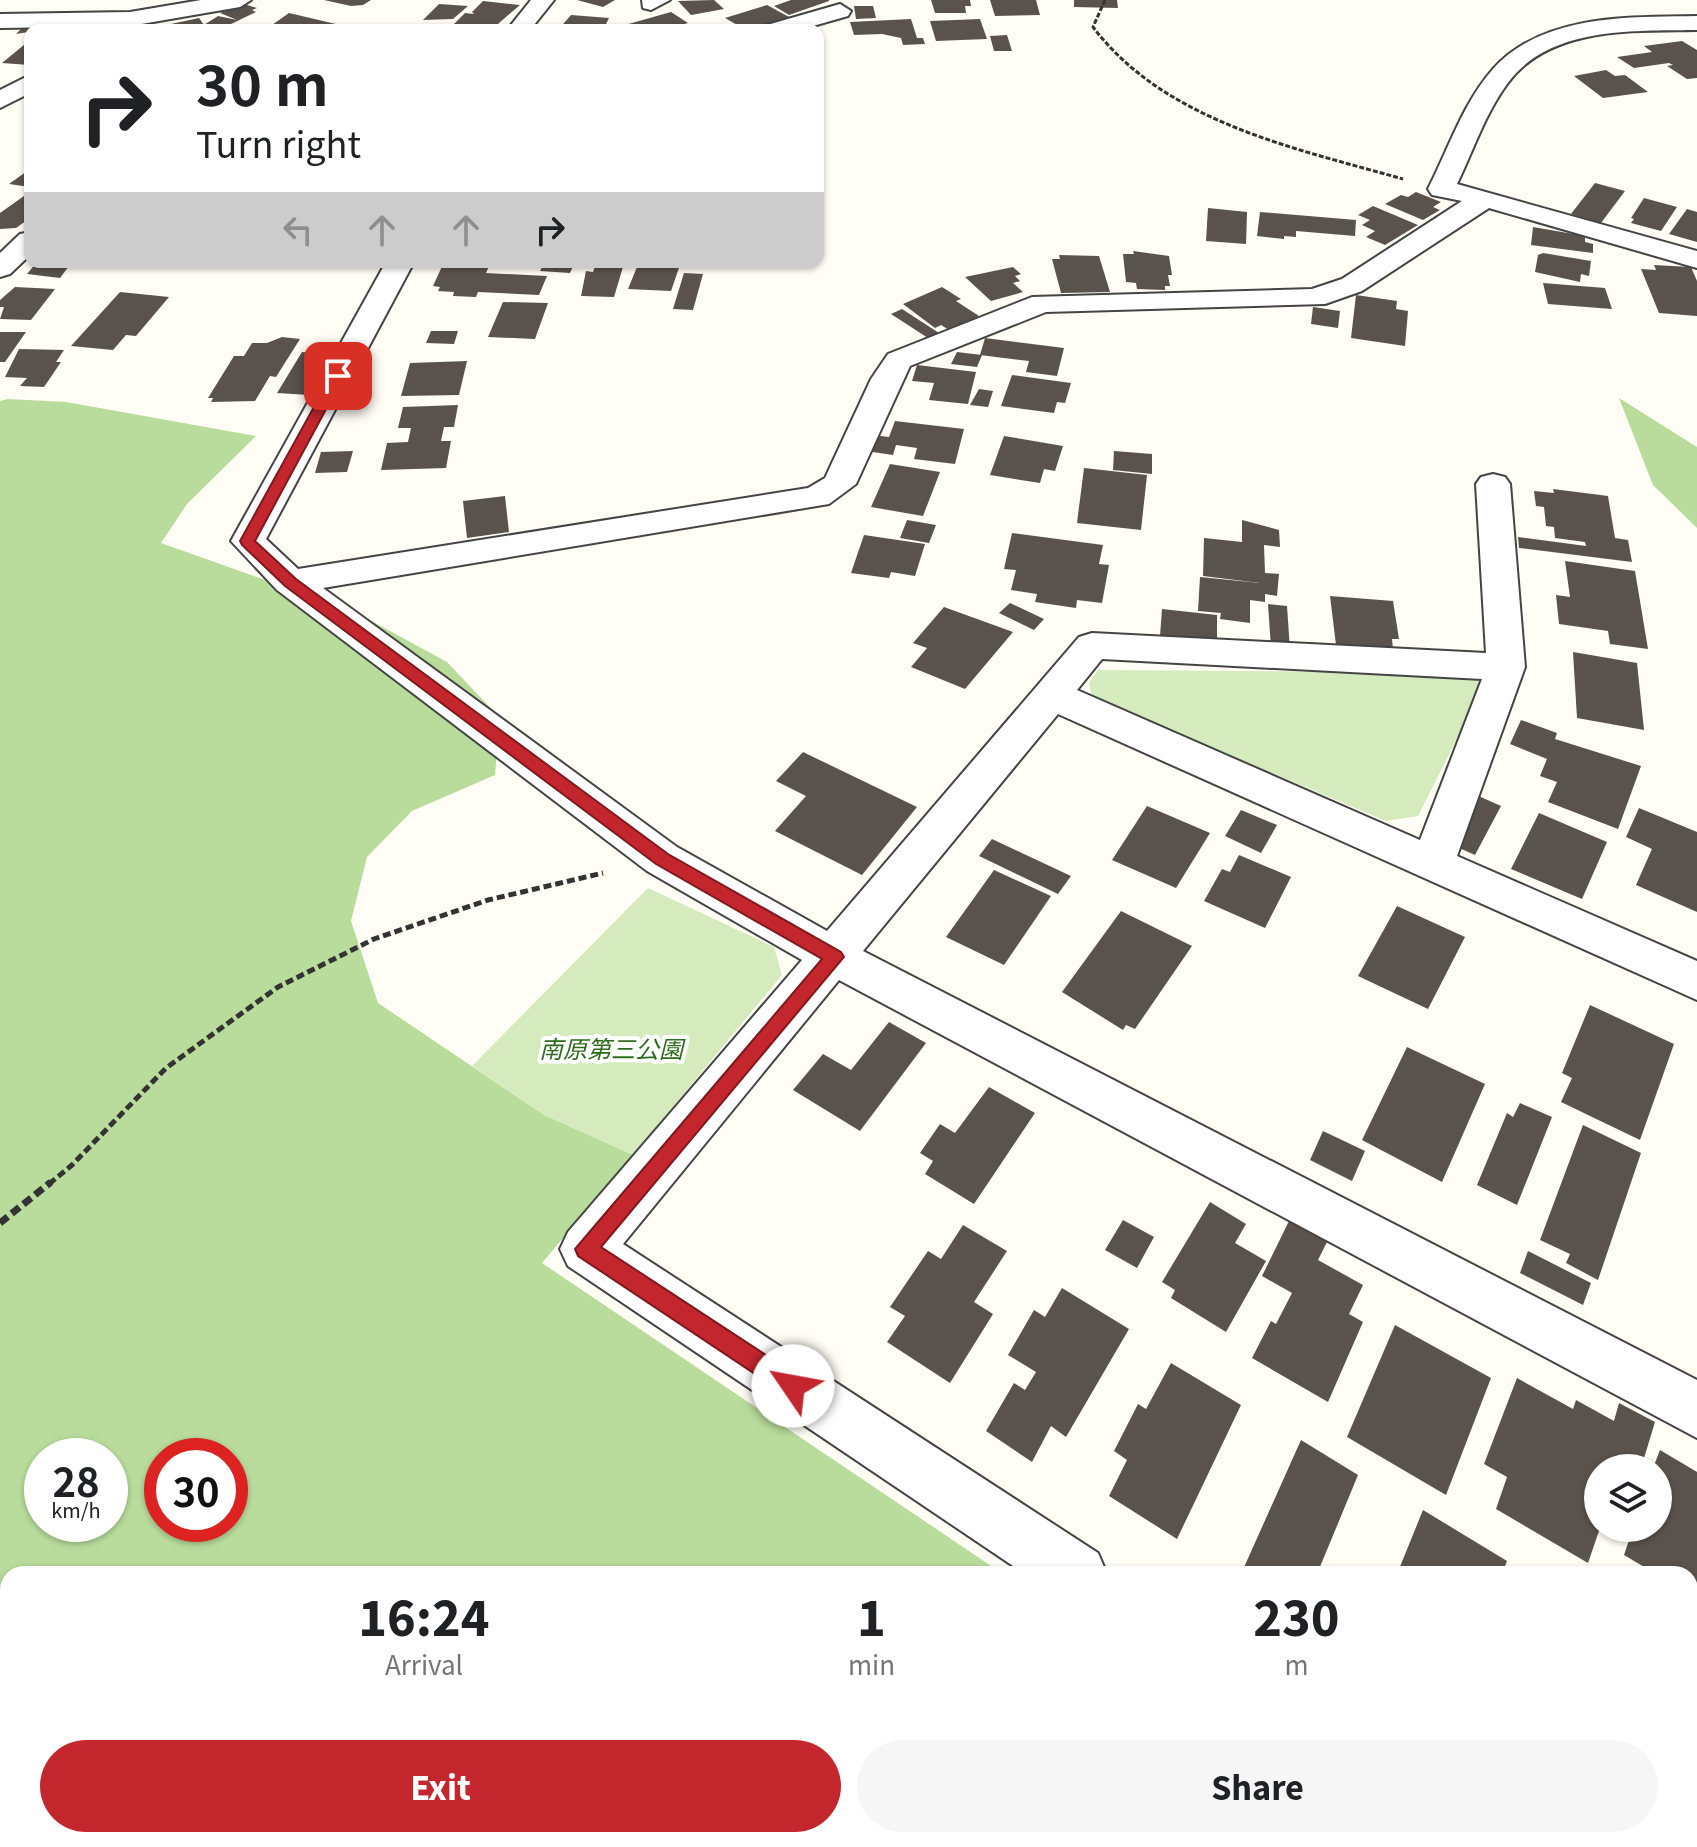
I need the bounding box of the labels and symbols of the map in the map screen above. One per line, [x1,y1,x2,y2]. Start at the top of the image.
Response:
pin [304,342,372,410]
park label: 南原第三公園 [539,1030,686,1065]
position arrow [751,1344,835,1428]
speed limit sign: 30 [144,1438,248,1542]

